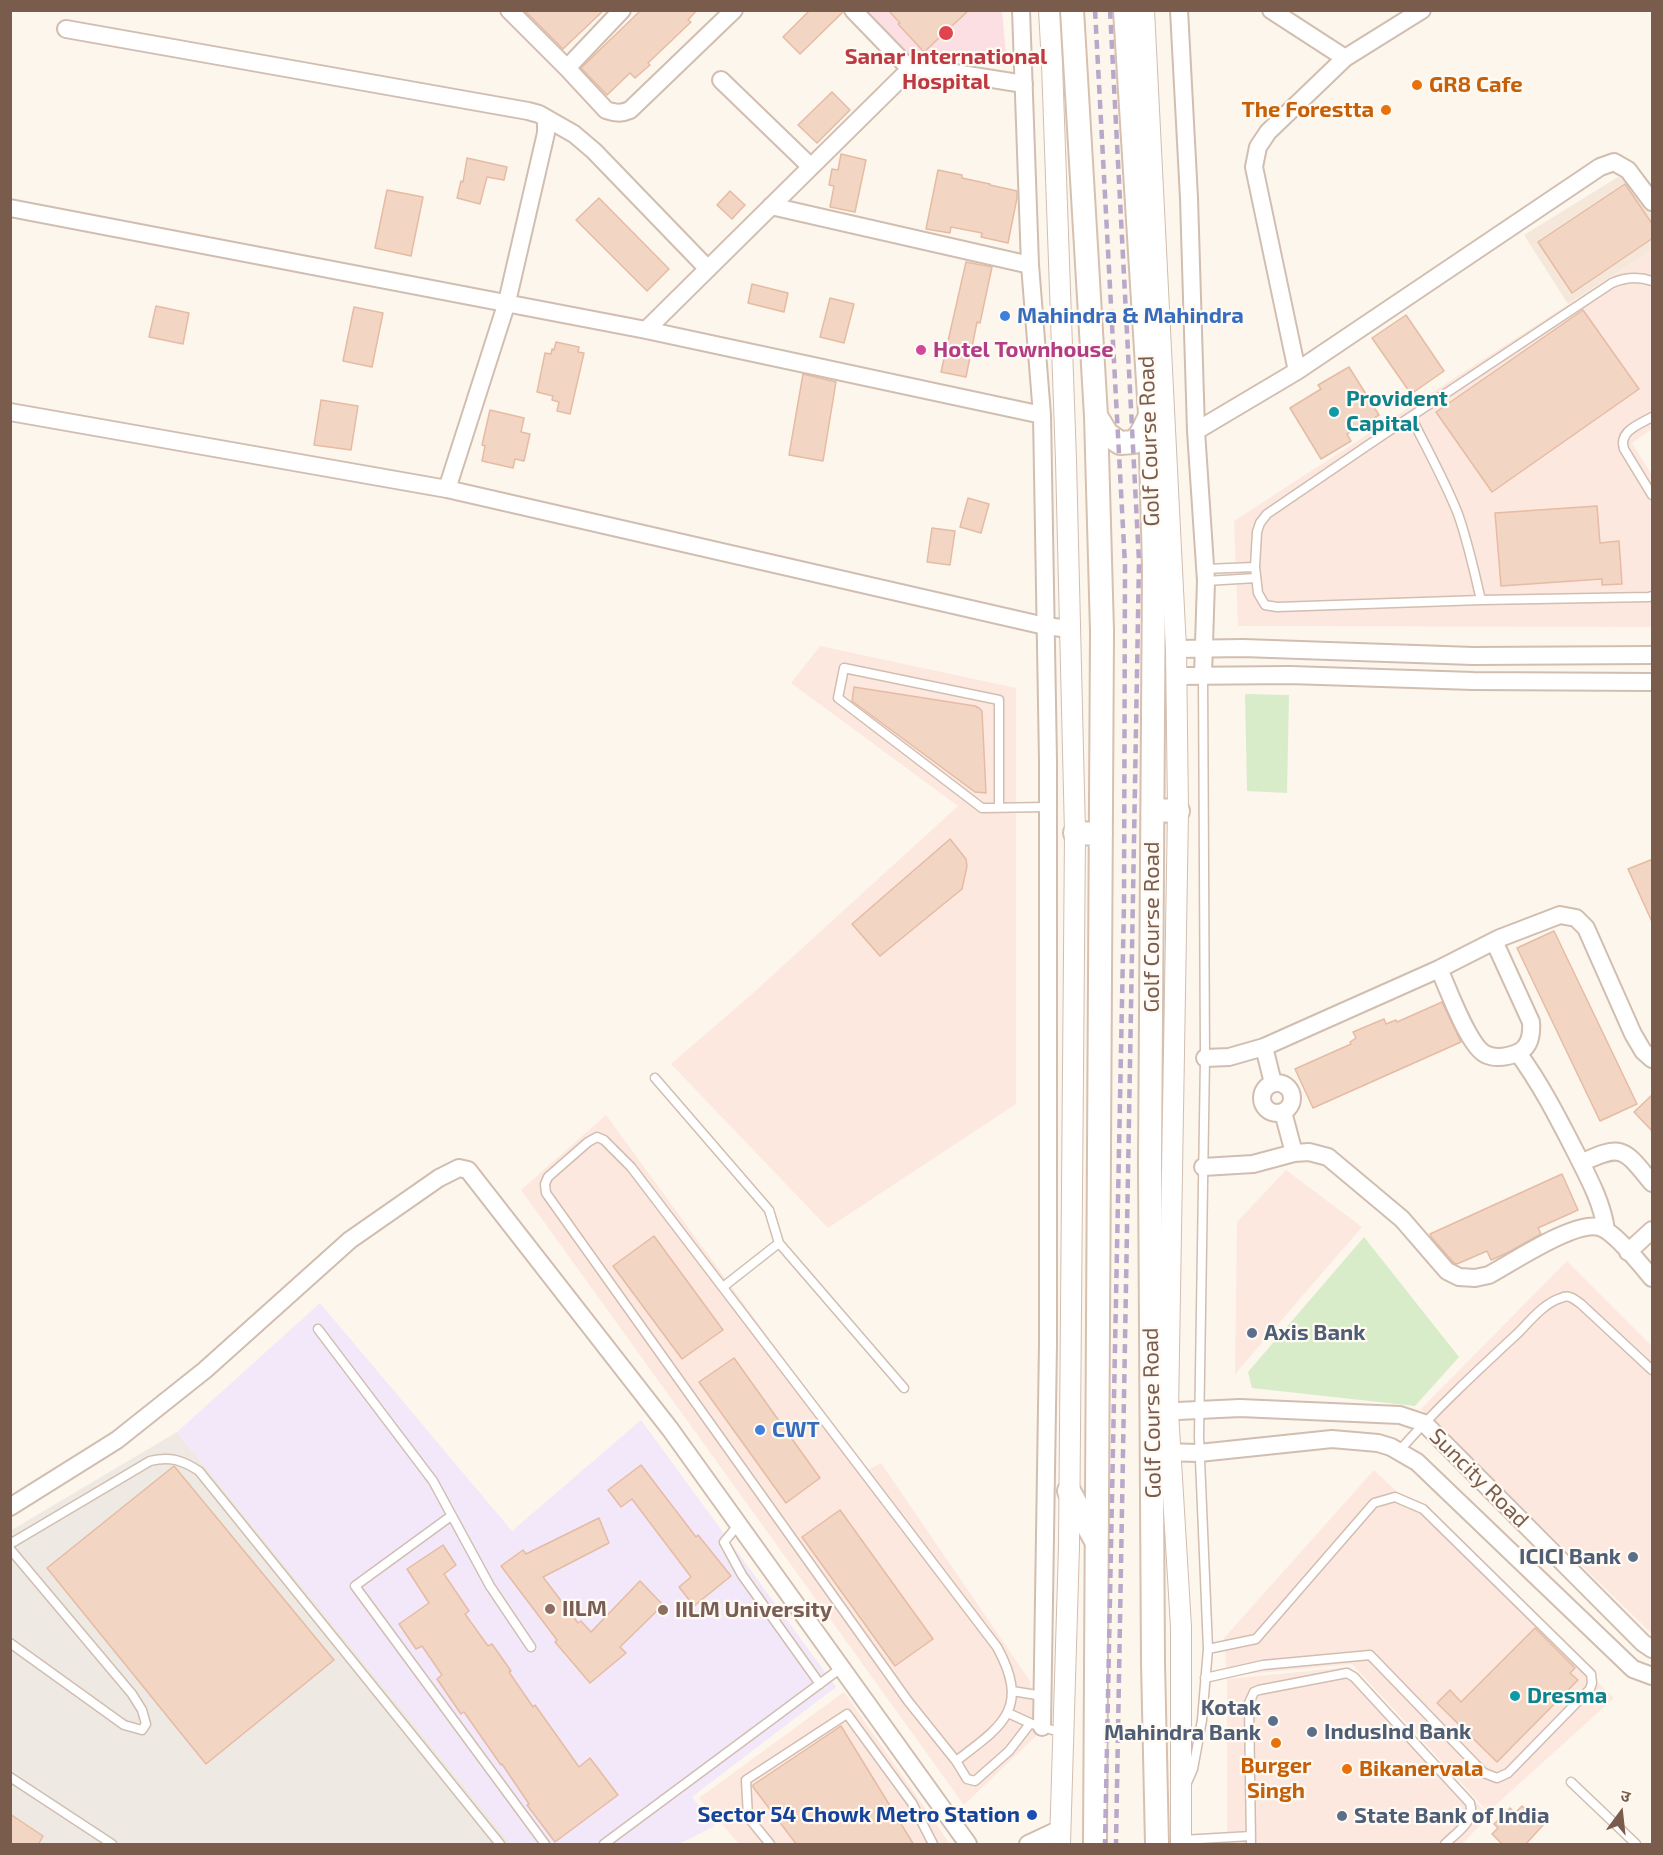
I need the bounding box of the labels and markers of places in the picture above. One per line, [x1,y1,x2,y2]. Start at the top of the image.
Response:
marker: Sanar International Hospital [937,24,955,42]
place label: Sanar International Hospital [845,44,1047,96]
place label: GR8 Cafe [1429,72,1523,98]
marker: GR8 Cafe [1410,78,1424,92]
place label: The Forestta [1242,97,1374,123]
marker: The Forestta [1379,103,1393,117]
place label: Mahindra & Mahindra [1017,303,1244,329]
marker: Mahindra & Mahindra [998,309,1012,323]
place label: Hotel Townhouse [933,337,1114,363]
marker: Hotel Townhouse [914,343,928,357]
place label: Provident Capital [1346,386,1448,438]
marker: Provident Capital [1327,405,1341,419]
place label: Axis Bank [1264,1320,1365,1346]
marker: Axis Bank [1245,1326,1259,1340]
place label: CWT [772,1417,820,1443]
marker: CWT [753,1423,767,1437]
place label: ICICI Bank [1519,1544,1621,1570]
marker: ICICI Bank [1626,1550,1640,1564]
place label: IILM [562,1596,607,1622]
place label: IILM University [675,1597,832,1623]
marker: IILM [543,1602,557,1616]
marker: IILM University [656,1603,670,1617]
place label: Dresma [1527,1683,1607,1709]
marker: Dresma [1508,1689,1522,1703]
place label: Kotak Mahindra Bank [1104,1695,1261,1747]
marker: Kotak Mahindra Bank [1266,1714,1280,1728]
place label: IndusInd Bank [1324,1719,1471,1745]
marker: IndusInd Bank [1305,1725,1319,1739]
marker: Burger Singh [1269,1736,1283,1750]
place label: Burger Singh [1241,1753,1311,1804]
place label: Bikanervala [1359,1756,1484,1782]
marker: Bikanervala [1340,1762,1354,1776]
place label: Sector 54 Chowk Metro Station [697,1802,1020,1828]
place label: State Bank of India [1354,1803,1549,1829]
marker: Sector 54 Chowk Metro Station [1025,1808,1039,1822]
marker: State Bank of India [1335,1809,1349,1823]

